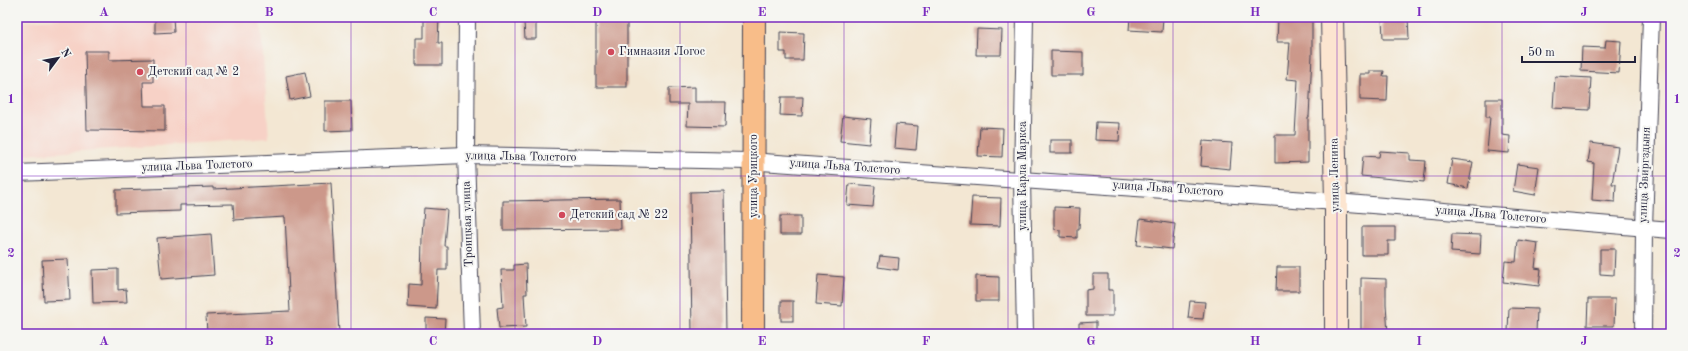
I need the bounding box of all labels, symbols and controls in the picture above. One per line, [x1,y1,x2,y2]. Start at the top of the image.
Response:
text: A [99,6,109,19]
text: B [264,6,274,19]
text: C [429,6,437,19]
text: D [592,6,602,19]
text: E [758,6,767,19]
text: F [922,6,931,19]
text: G [1086,6,1096,19]
text: H [1250,6,1261,19]
text: I [1416,6,1422,19]
text: J [1580,6,1588,19]
north arrow [38,38,78,78]
scale bar [1522,38,1635,64]
place label: Гимназия Логос [619,46,705,58]
text: 50 m [1528,46,1555,59]
text: N [58,47,72,60]
marker: Гимназия Логос [606,47,616,57]
place label: Детский сад № 2 [148,66,239,78]
marker: Детский сад № 2 [135,67,145,77]
text: 1 [7,93,15,106]
text: 1 [1673,93,1681,106]
street label: улица Карла Маркса [1017,121,1029,231]
street label: улица Звиргздыня [1637,127,1653,223]
street label: улица Урицкого [748,134,760,218]
street label: улица Ленина [1328,138,1342,212]
street label: улица Льва Толстого [465,150,577,164]
street label: улица Льва Толстого [789,157,901,177]
street label: улица Льва Толстого [141,158,253,174]
street label: улица Льва Толстого [1112,179,1224,199]
street label: Троицкая улица [461,181,475,267]
street label: улица Льва Толстого [1435,204,1547,226]
place label: Детский сад № 22 [570,209,668,221]
marker: Детский сад № 22 [557,210,567,220]
text: 2 [7,247,15,260]
text: 2 [1673,247,1681,260]
text: A [99,335,109,348]
text: B [264,335,274,348]
text: C [429,335,437,348]
text: D [592,335,602,348]
text: E [758,335,767,348]
text: F [922,335,931,348]
text: G [1086,335,1096,348]
text: H [1250,335,1261,348]
text: I [1416,335,1422,348]
text: J [1580,335,1588,348]

